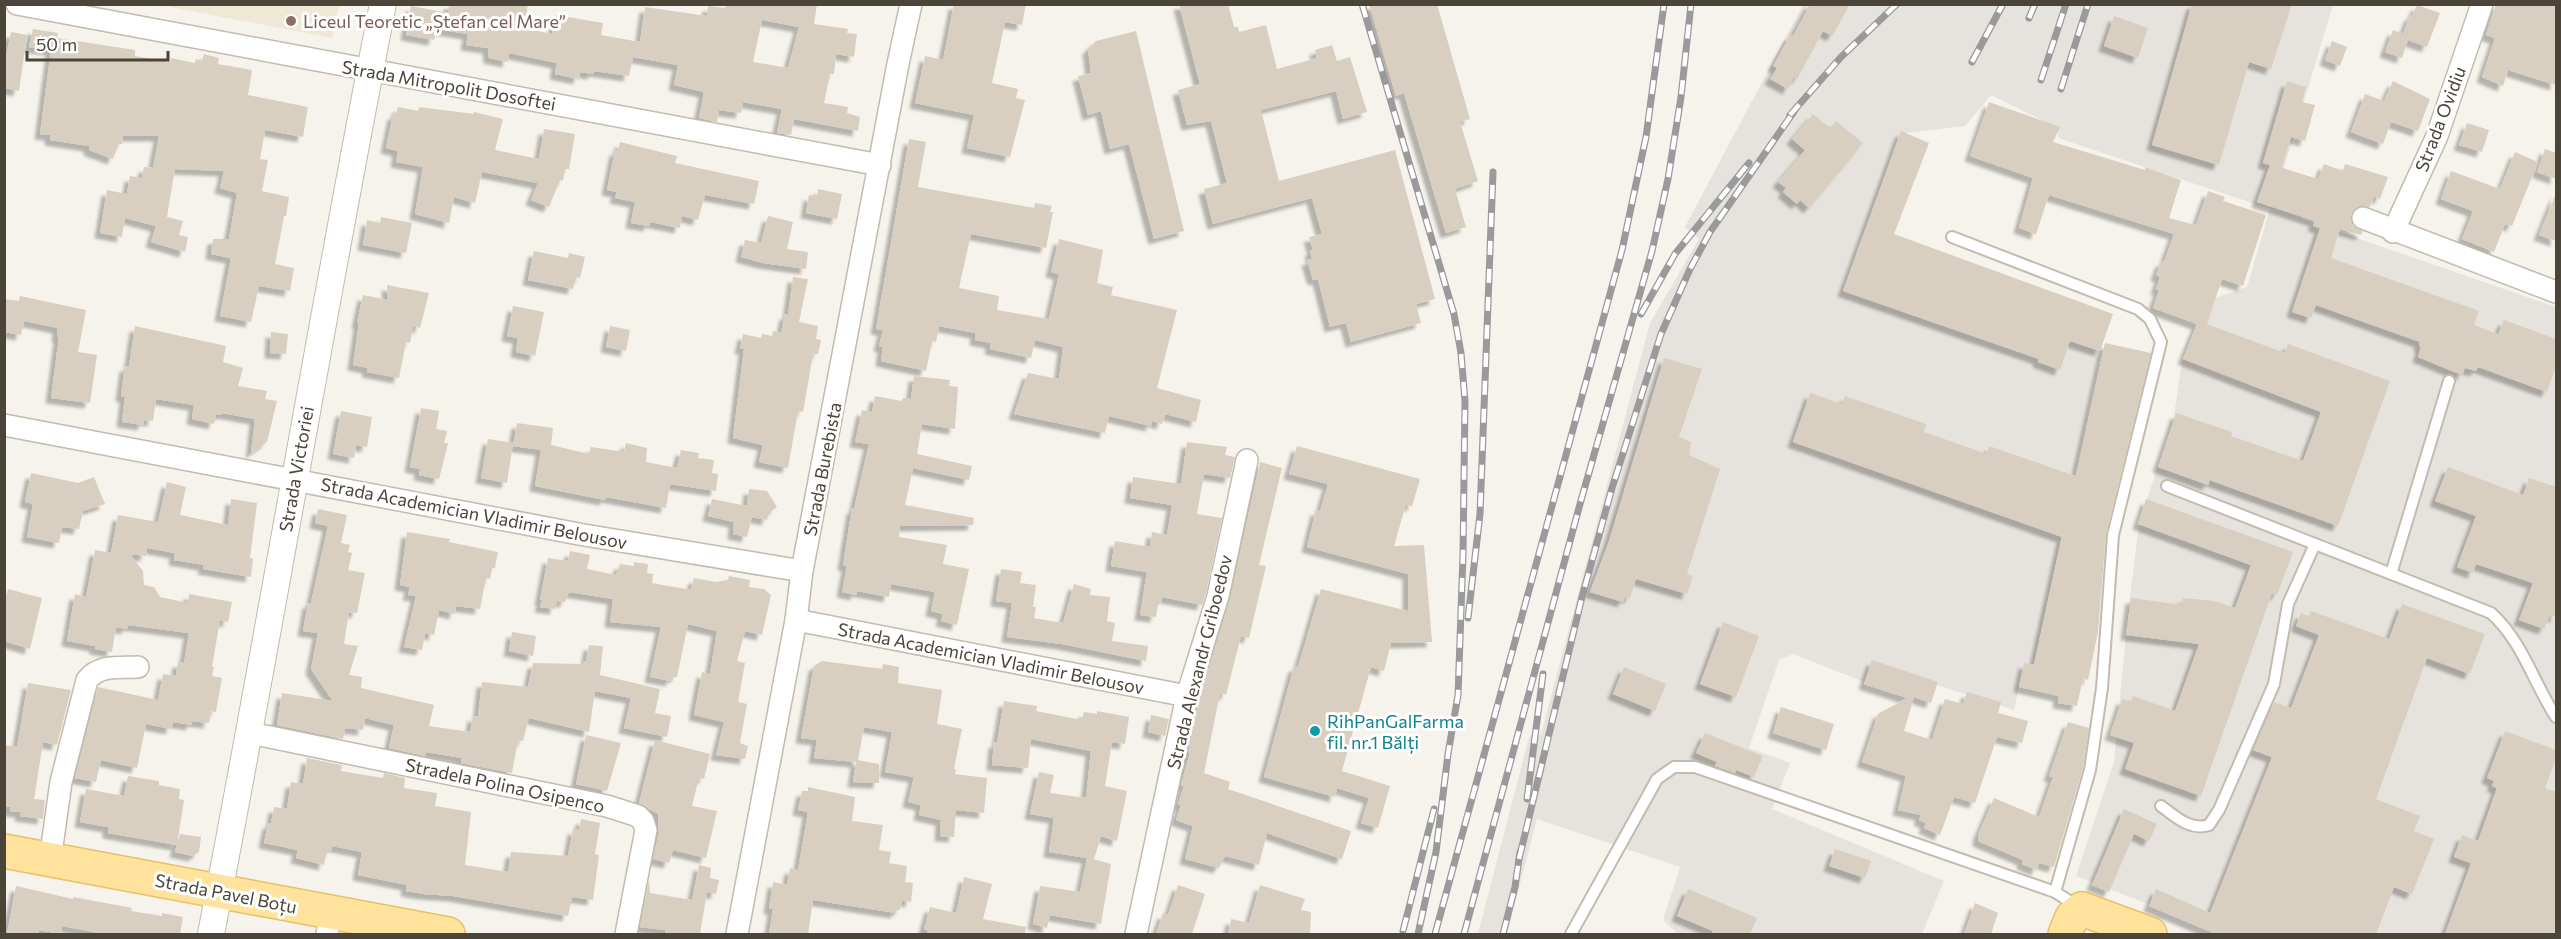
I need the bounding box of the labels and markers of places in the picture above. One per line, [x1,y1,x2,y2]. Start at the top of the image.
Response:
place label: Liceul Teoretic „Ștefan cel Mare” [303,10,566,33]
marker: Liceul Teoretic „Ștefan cel Mare” [284,14,298,28]
place label: RihPanGalFarma fil. nr.1 Bălți [1327,710,1464,754]
marker: RihPanGalFarma fil. nr.1 Bălți [1308,724,1322,738]

